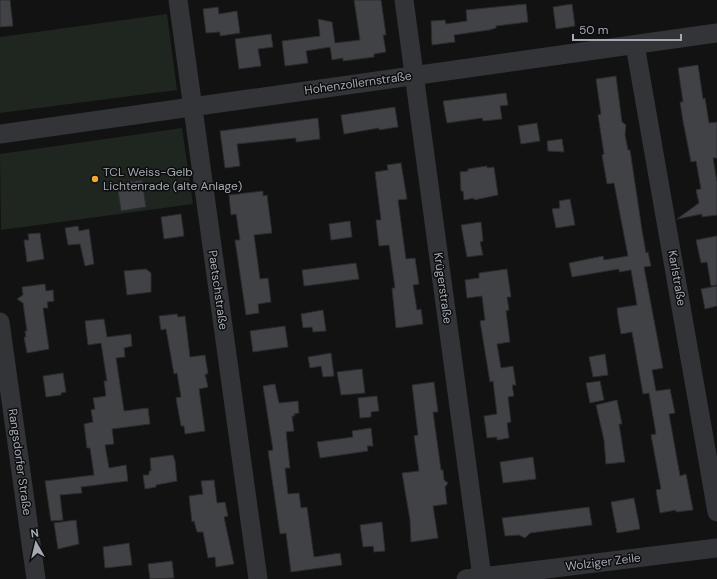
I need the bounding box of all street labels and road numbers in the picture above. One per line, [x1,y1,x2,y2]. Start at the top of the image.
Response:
street label: Hohenzollernstraße [303,68,413,98]
street label: Paetschstraße [204,249,232,331]
street label: Karlstraße [664,249,690,307]
street label: Krügerstraße [430,251,456,325]
street label: Rangsdorfer Straße [5,408,35,517]
street label: Wolziger Zeile [564,549,642,575]

